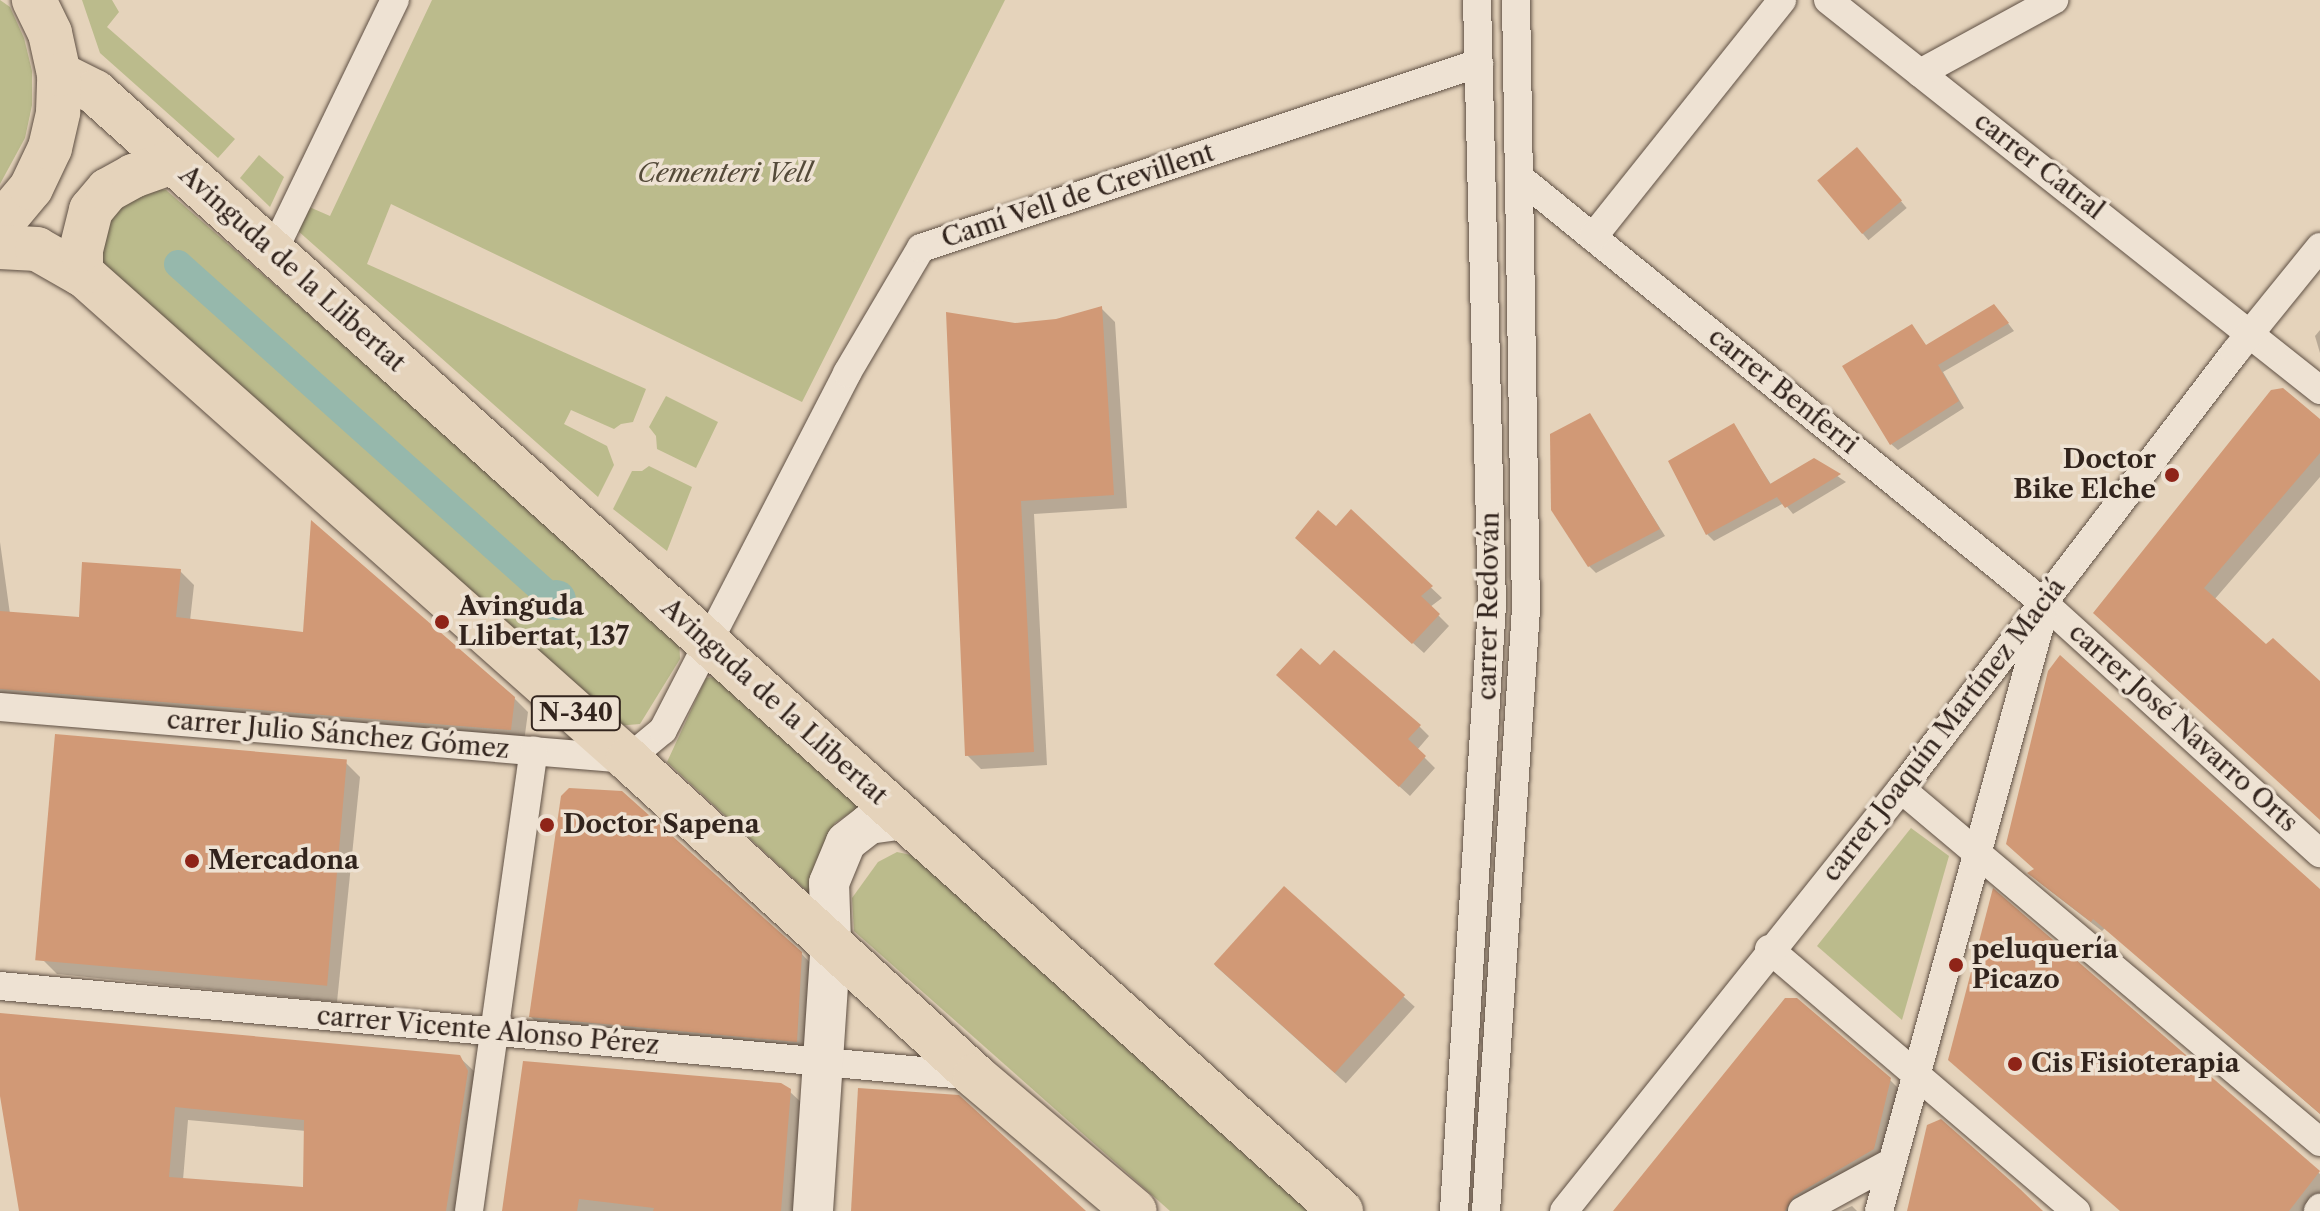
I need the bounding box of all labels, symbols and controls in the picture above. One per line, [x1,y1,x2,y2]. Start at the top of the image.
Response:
street label: carrer Catral [1968,106,2110,226]
street label: Camí Vell de Crevillent [937,137,1219,255]
park label: Cementeri Vell [637,158,813,190]
street label: Avinguda de la Llibertat [172,159,412,379]
street label: carrer Benferri [1702,321,1864,461]
place label: Doctor Bike Elche [2013,444,2156,506]
marker: Doctor Bike Elche [2163,466,2181,484]
street label: carrer Redován [1472,511,1506,701]
street label: carrer Joaquín Martínez Maciá [1816,572,2072,888]
place label: Avinguda Llibertat, 137 [458,591,629,652]
street label: Avinguda de la Llibertat [654,592,894,812]
marker: Avinguda Llibertat, 137 [433,613,451,631]
street label: carrer José Navarro Orts [2062,617,2304,839]
road number: N-340 [530,693,622,733]
street label: carrer Julio Sánchez Gómez [165,704,511,766]
place label: Doctor Sapena [563,809,760,841]
marker: Doctor Sapena [538,816,556,834]
place label: Mercadona [208,845,359,877]
marker: Mercadona [183,852,201,870]
place label: peluquería Picazo [1972,934,2118,996]
marker: peluquería Picazo [1947,956,1965,974]
street label: carrer Vicente Alonso Pérez [314,1000,662,1062]
place label: Cis Fisioterapia [2031,1048,2240,1080]
marker: Cis Fisioterapia [2006,1055,2024,1073]

